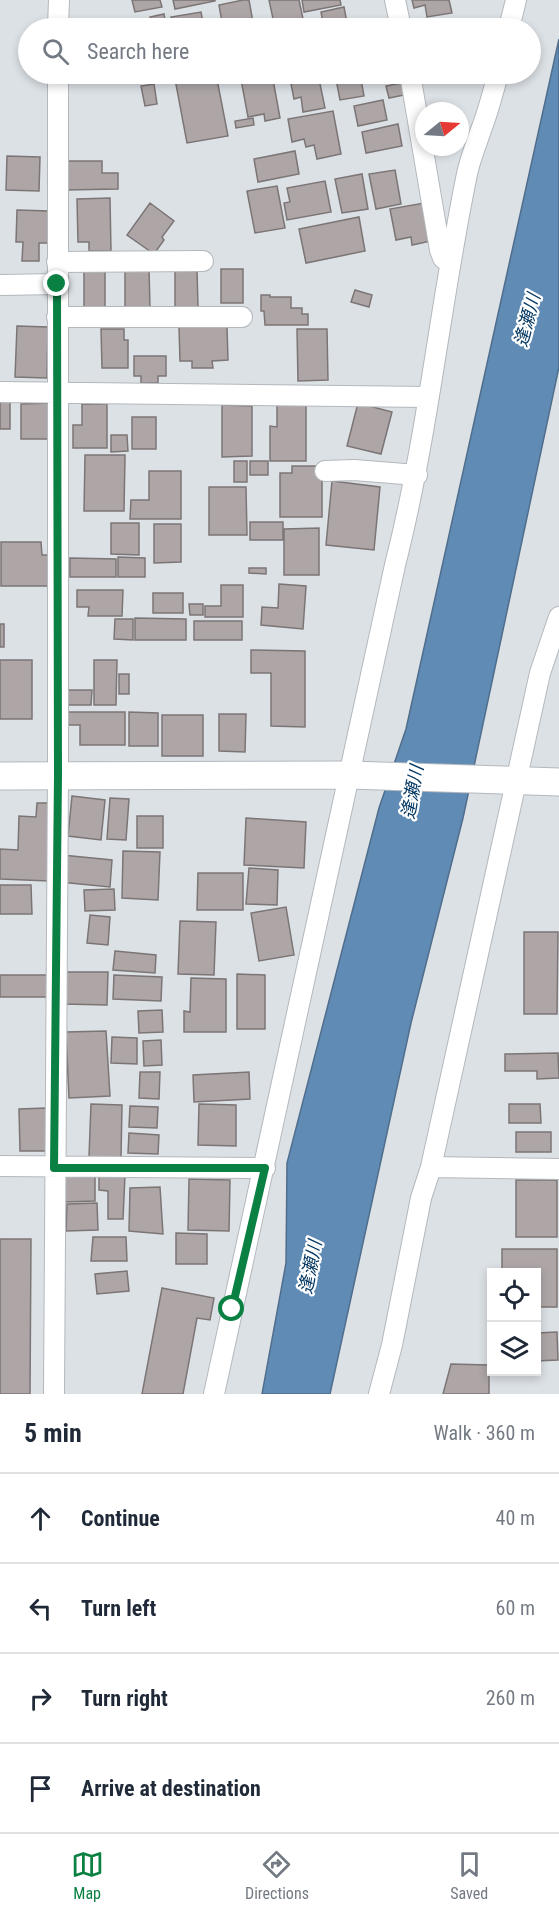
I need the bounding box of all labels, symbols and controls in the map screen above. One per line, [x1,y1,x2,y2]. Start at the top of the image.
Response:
search box [18,18,541,84]
icon: search [39,35,72,68]
text: Search here [87,39,189,64]
north arrow [415,102,469,156]
route end [43,270,69,296]
water label: 逢瀬川 [510,289,545,349]
water label: 逢瀬川 [397,762,427,820]
water label: 逢瀬川 [295,1237,326,1296]
map controls [487,1268,541,1376]
button: locate [487,1268,541,1322]
route start [218,1295,244,1321]
button: layers [487,1322,541,1376]
text: 5 min [24,1418,82,1448]
text: Walk · 360 m [434,1421,535,1445]
icon: ahead [24,1502,57,1535]
text: Continue [81,1506,160,1531]
text: 40 m [496,1506,535,1530]
icon: left [24,1592,57,1625]
text: Turn left [81,1596,156,1621]
text: 60 m [496,1596,535,1620]
icon: right [24,1682,57,1715]
text: Turn right [81,1686,168,1711]
text: 260 m [486,1686,535,1710]
icon: arrive [24,1772,57,1805]
text: Arrive at destination [81,1776,261,1801]
tab: Map [71,1848,104,1903]
tab: Directions [245,1848,309,1903]
tab: Saved [450,1848,488,1903]

